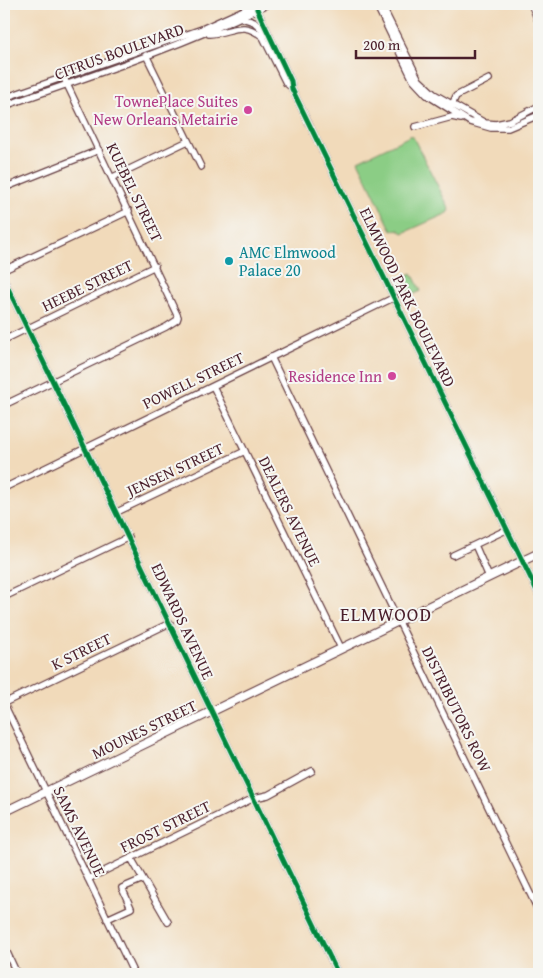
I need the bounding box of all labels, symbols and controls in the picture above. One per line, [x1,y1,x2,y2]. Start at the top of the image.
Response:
street label: CITRUS BOULEVARD [51,16,187,86]
scale bar [356,28,474,60]
text: 200 m [363,34,401,55]
place label: TownePlace Suites New Orleans Metairie [93,89,238,131]
marker: TownePlace Suites New Orleans Metairie [242,104,254,116]
street label: KUEBEL STREET [101,138,169,246]
street label: ELMWOOD PARK BOULEVARD [354,203,462,391]
place label: AMC Elmwood Palace 20 [239,240,336,282]
street label: HEEBE STREET [37,253,137,317]
marker: AMC Elmwood Palace 20 [223,255,235,267]
street label: POWELL STREET [138,345,248,415]
place label: Residence Inn [288,364,382,388]
marker: Residence Inn [386,370,398,382]
street label: JENSEN STREET [121,436,228,503]
street label: DEALERS AVENUE [253,452,327,570]
street label: EDWARDS AVENUE [145,559,221,683]
district label: ELMWOOD [340,600,432,628]
street label: K STREET [47,626,115,676]
street label: DISTRIBUTORS ROW [416,642,498,776]
street label: MOUNES STREET [87,693,201,765]
street label: SAMS AVENUE [48,782,112,880]
street label: FROST STREET [116,794,214,858]

